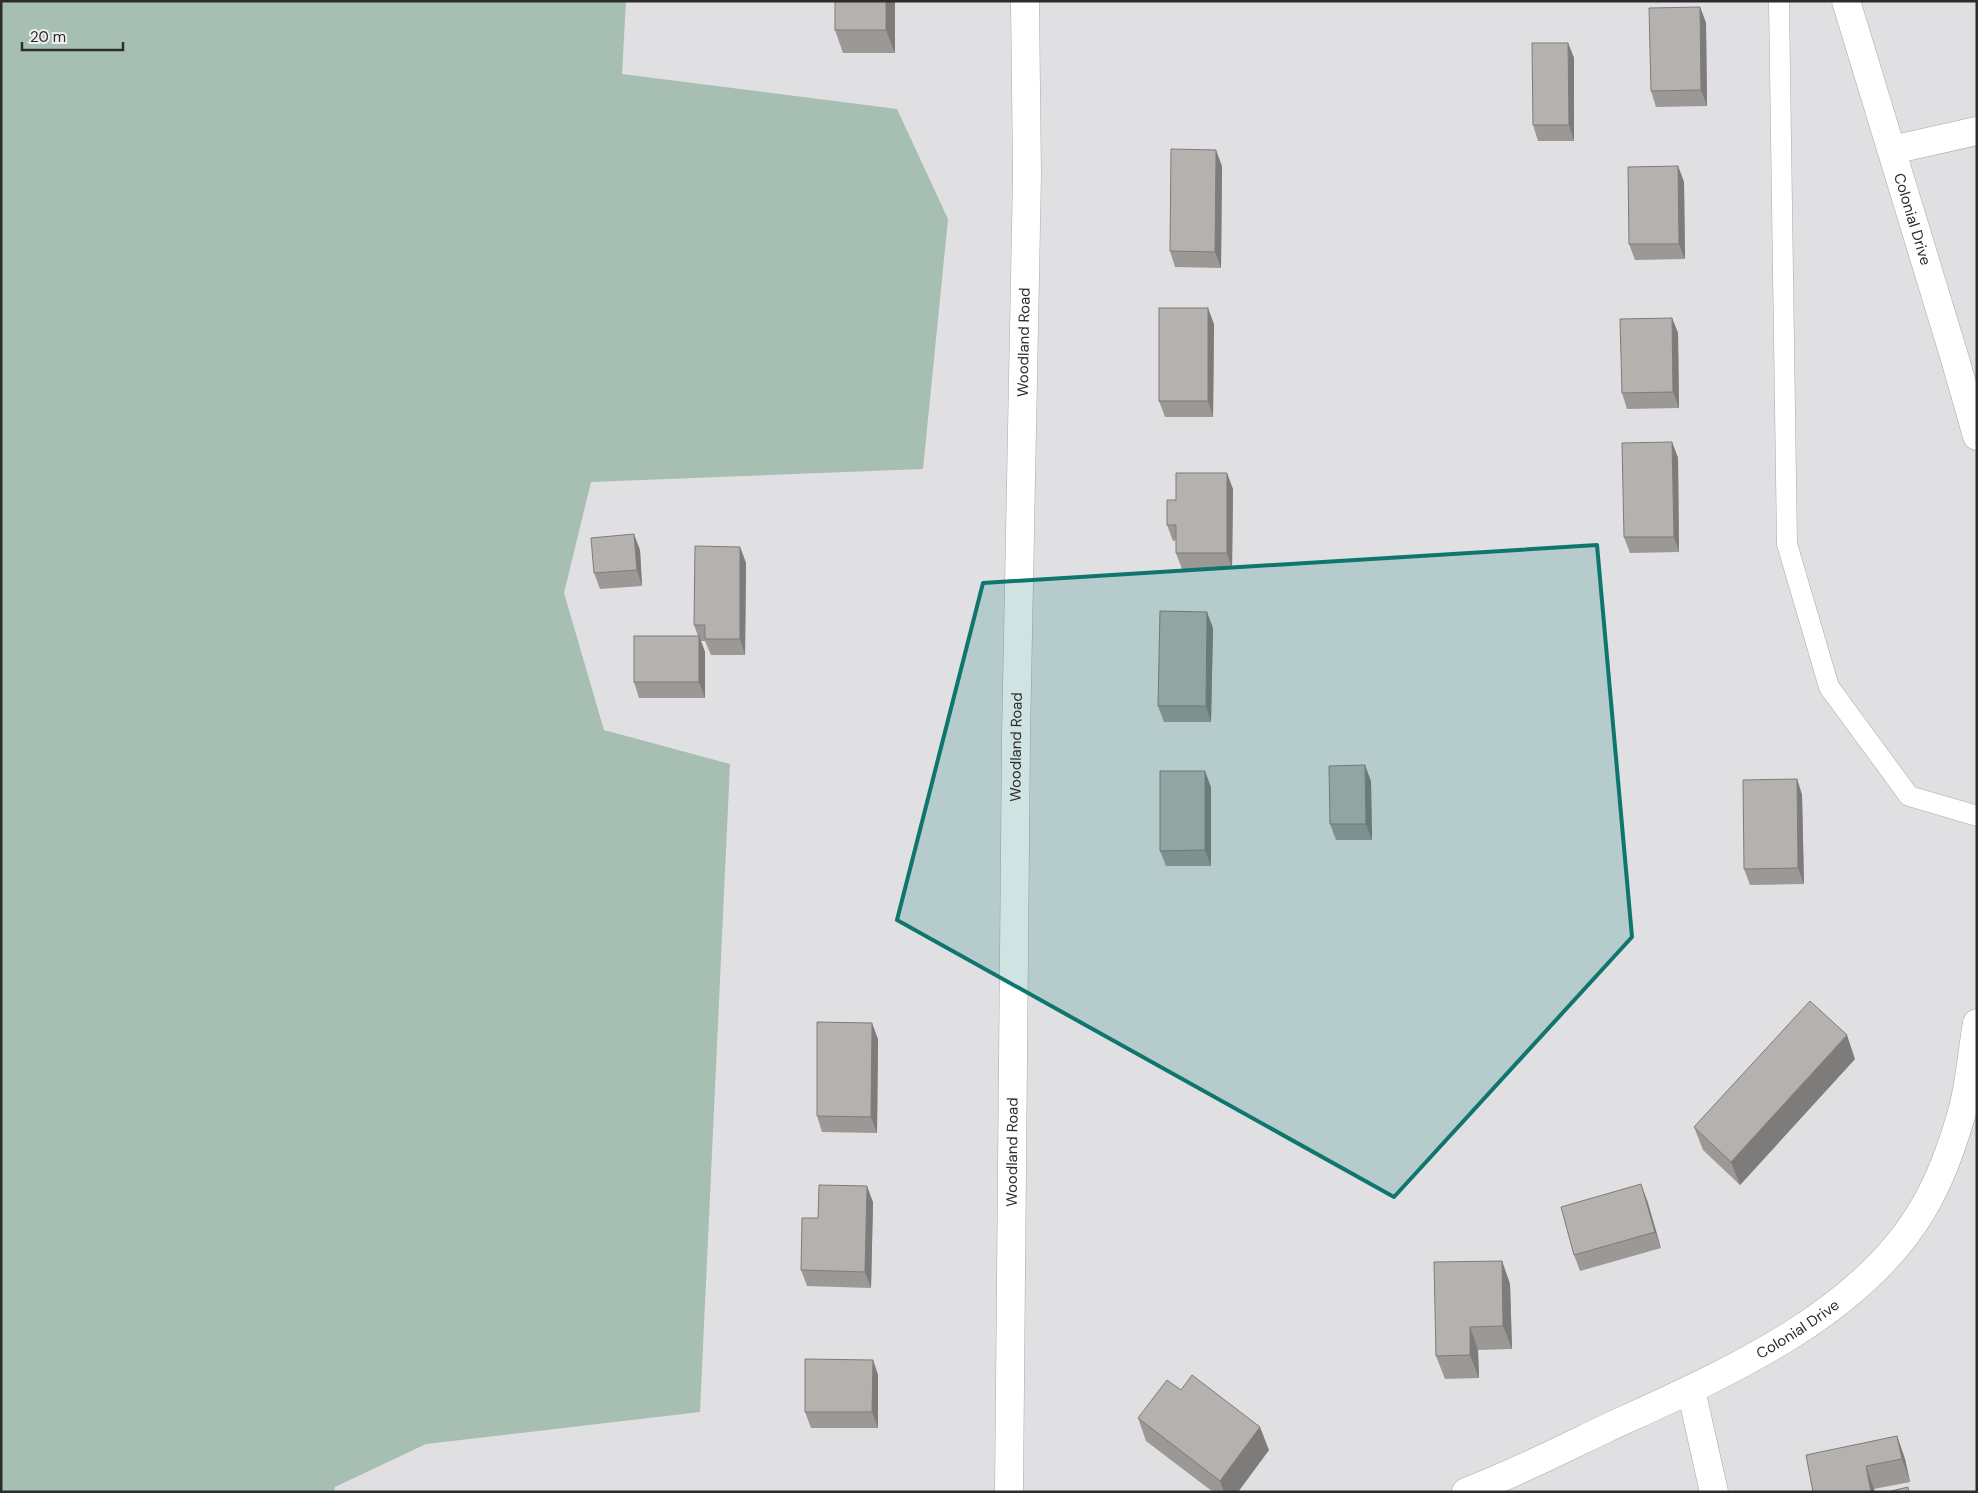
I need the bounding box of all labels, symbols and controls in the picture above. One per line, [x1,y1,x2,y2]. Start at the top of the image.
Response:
scale bar [22,20,124,52]
text: 20 m [30,27,66,47]
street label: Colonial Drive [1889,171,1936,268]
street label: Woodland Road [1013,287,1035,397]
street label: Woodland Road [1005,692,1027,802]
street label: Woodland Road [1002,1097,1023,1207]
street label: Colonial Drive [1753,1295,1843,1363]

